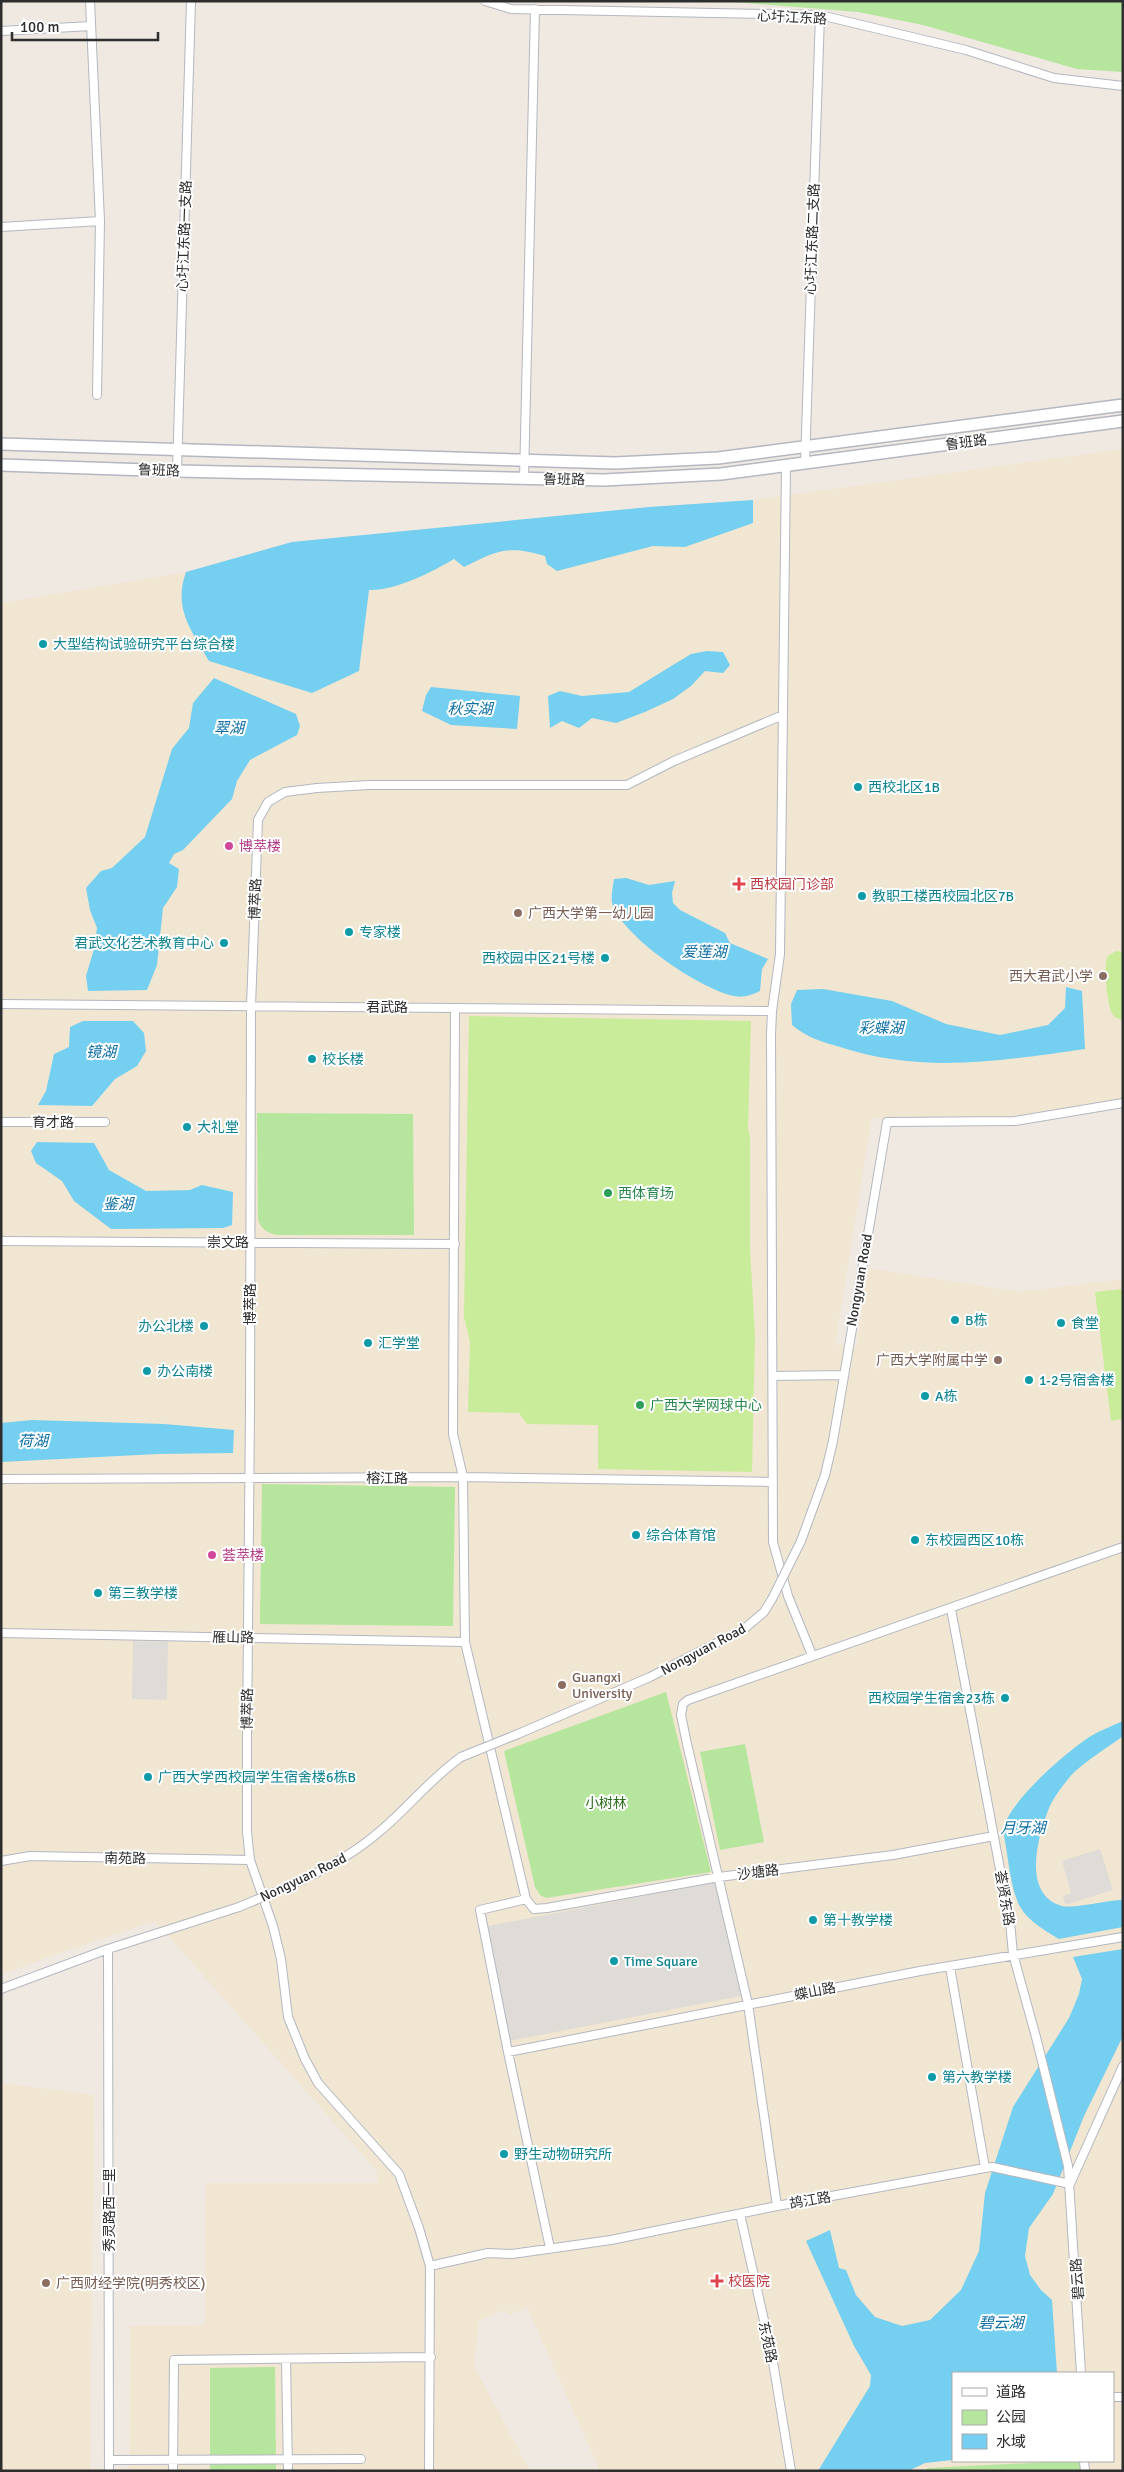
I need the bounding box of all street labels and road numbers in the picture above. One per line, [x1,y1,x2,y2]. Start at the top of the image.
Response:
street label: 心圩江东路 [757,7,827,28]
street label: 心圩江东路一支路 [174,180,195,292]
street label: 心圩江东路二支路 [802,183,823,295]
street label: 鲁班路 [944,431,988,454]
street label: 鲁班路 [138,461,180,480]
street label: 鲁班路 [543,471,585,488]
street label: 博萃路 [246,878,265,920]
street label: 君武路 [366,999,408,1016]
street label: 育才路 [32,1114,74,1131]
street label: Nongyuan Road [843,1232,876,1328]
street label: 崇文路 [207,1234,249,1251]
street label: 博萃路 [242,1283,259,1325]
street label: 榕江路 [366,1470,408,1487]
street label: Nongyuan Road [658,1620,749,1679]
street label: 雁山路 [212,1629,254,1646]
street label: 博萃路 [239,1688,256,1730]
street label: Nongyuan Road [257,1849,349,1906]
street label: 南苑路 [104,1850,146,1867]
street label: 沙塘路 [736,1862,780,1883]
street label: 荟贤东路 [991,1869,1018,1927]
street label: 蝶山路 [793,1979,837,2004]
street label: 秀灵路西一里 [101,2168,118,2252]
street label: 鸪江路 [788,2188,832,2213]
street label: 碧云路 [1068,2257,1087,2301]
street label: 东苑路 [755,2320,780,2364]

